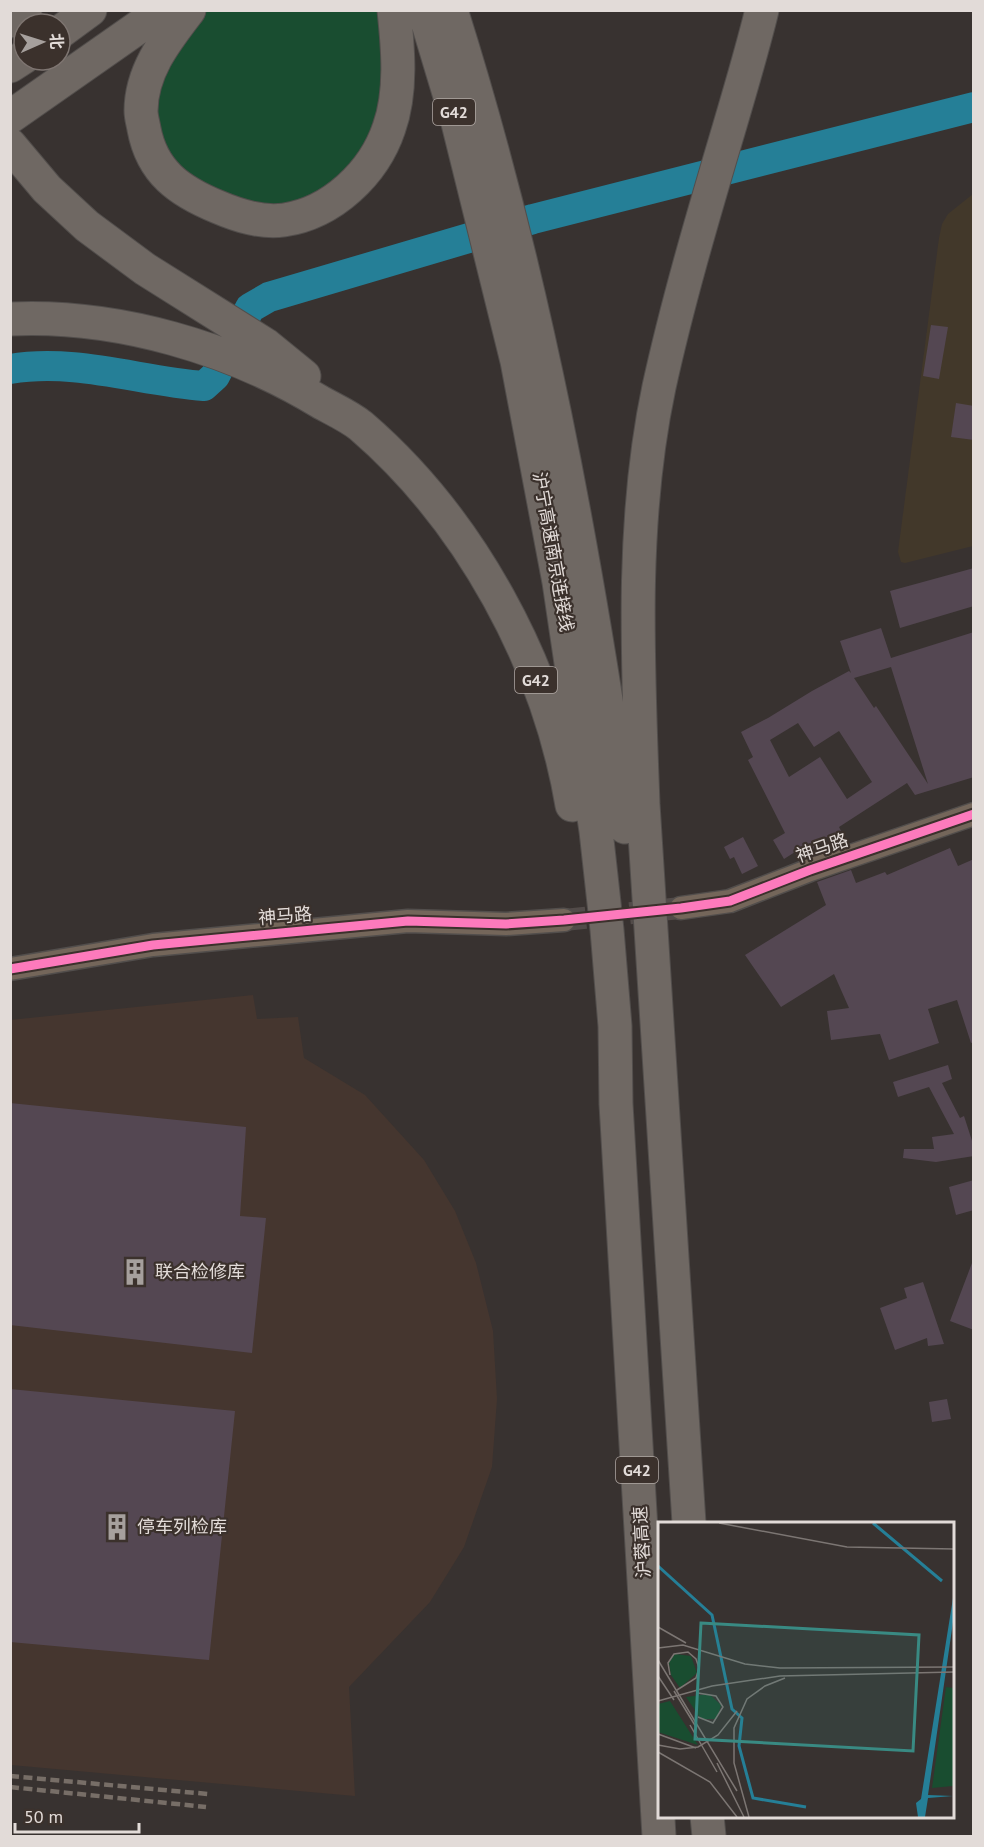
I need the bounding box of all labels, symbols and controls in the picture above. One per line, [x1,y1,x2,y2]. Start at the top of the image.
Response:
north arrow [12,12,72,72]
text: 北 [47,33,67,50]
road number: G42 [433,99,475,125]
street label: 沪宁高速南京连接线 [528,470,579,634]
road number: G42 [515,667,557,693]
street label: 神马路 [793,828,851,867]
street label: 神马路 [257,902,313,929]
building icon: 联合检修库 [120,1257,150,1287]
place label: 联合检修库 [155,1260,245,1283]
road number: G42 [616,1457,658,1483]
street label: 沪蓉高速 [628,1505,655,1579]
building icon: 停车列检库 [102,1512,132,1542]
place label: 停车列检库 [137,1515,227,1538]
inset map [658,1522,954,1817]
scale bar [15,1796,140,1834]
text: 50 m [24,1805,63,1828]

